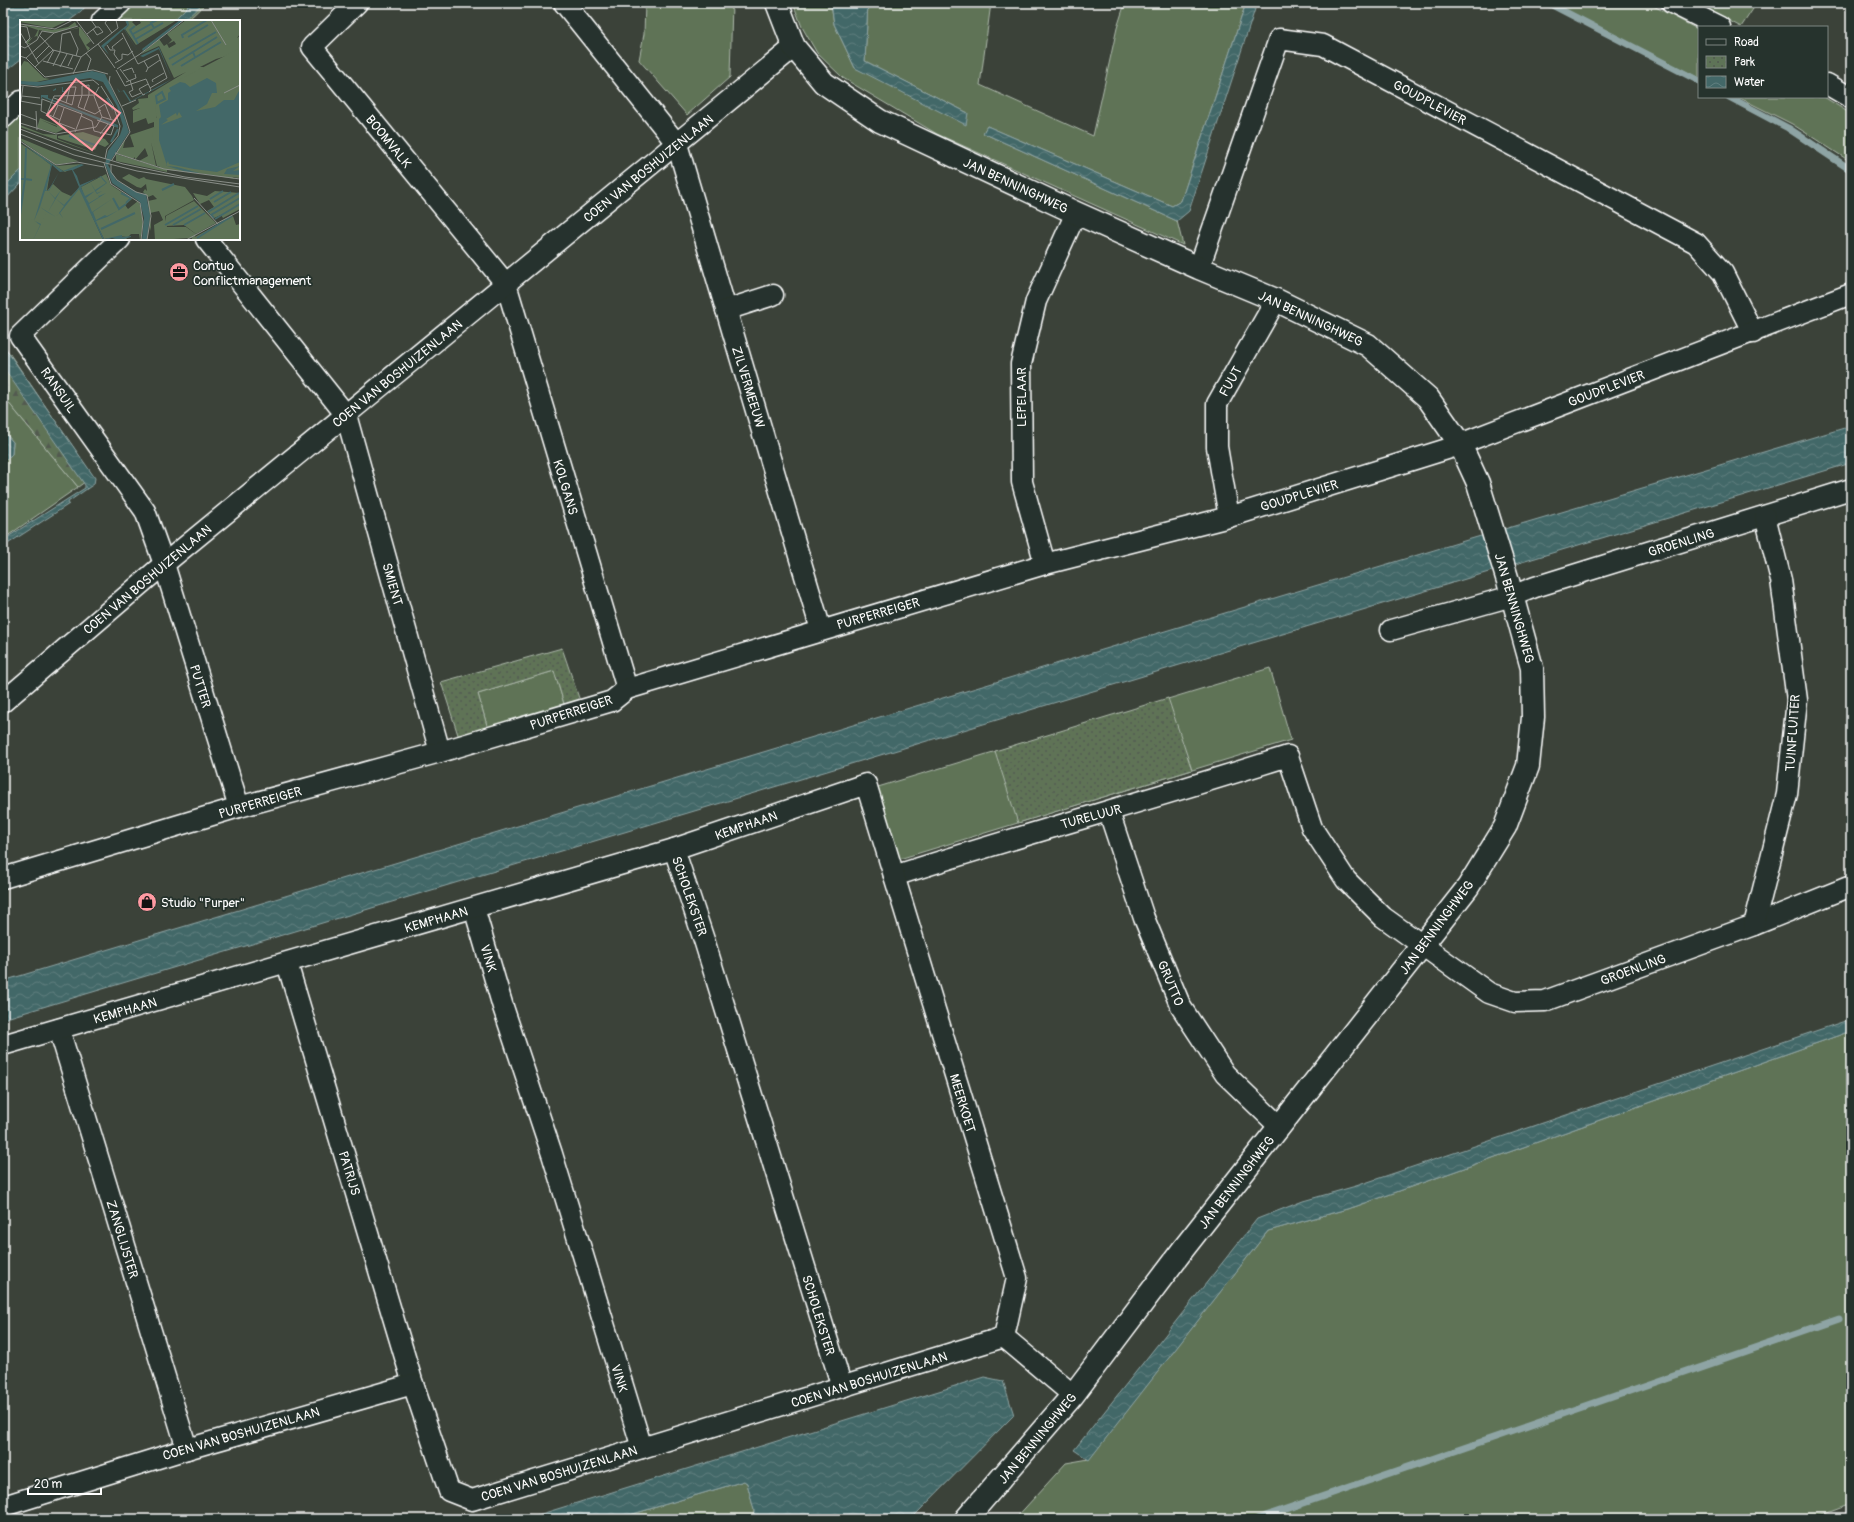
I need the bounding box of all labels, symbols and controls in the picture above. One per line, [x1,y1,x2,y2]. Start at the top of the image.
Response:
inset map [20,20,240,240]
legend [1698,26,1828,98]
text: Road [1734,35,1759,50]
text: Park [1734,55,1755,70]
text: Water [1734,75,1765,90]
street label: GOUDPLEVIER [1390,77,1469,129]
street label: COEN VAN BOSHUIZENLAAN [580,111,717,226]
street label: BOOMVALK [362,112,415,172]
street label: JAN BENNINGHWEG [961,155,1071,217]
place label: Contuo Conflictmanagement [193,258,312,289]
office icon: Contuo Conflictmanagement [168,261,190,283]
street label: JAN BENNINGHWEG [1256,288,1366,350]
street label: COEN VAN BOSHUIZENLAAN [329,316,466,431]
street label: ZILVERMEEUW [728,345,768,430]
street label: FUUT [1216,363,1246,399]
street label: RANSUIL [37,365,80,416]
street label: LEPELAAR [1014,367,1030,427]
street label: GOUDPLEVIER [1566,367,1647,411]
street label: KOLGANS [549,458,581,517]
street label: GOUDPLEVIER [1258,476,1341,515]
street label: COEN VAN BOSHUIZENLAAN [80,521,215,638]
street label: GROENLING [1646,525,1716,561]
street label: JAN BENNINGHWEG [1491,551,1537,665]
street label: SMIENT [378,561,406,607]
street label: PURPERREIGER [835,594,922,633]
street label: PUTTER [186,663,214,710]
street label: PURPERREIGER [528,692,615,734]
street label: TUINFLUITER [1782,694,1804,772]
street label: PURPERREIGER [217,783,304,822]
street label: TURELUUR [1059,801,1124,833]
street label: KEMPHAAN [713,808,780,844]
street label: SCHOLEKSTER [668,854,710,939]
street label: JAN BENNINGHWEG [1396,877,1477,978]
shop icon: Studio "Purper" [136,891,158,913]
place label: Studio "Purper" [161,895,245,911]
street label: KEMPHAAN [403,903,470,937]
street label: VINK [476,943,500,974]
street label: GROENLING [1598,951,1668,989]
street label: GRUTTO [1153,958,1187,1008]
street label: KEMPHAAN [92,994,159,1028]
street label: MEERKOET [946,1072,979,1135]
street label: JAN BENNINGHWEG [1195,1133,1278,1232]
street label: PATRIJS [335,1149,363,1197]
street label: ZANGLIJSTER [103,1198,142,1281]
street label: SCHOLEKSTER [798,1273,838,1358]
street label: COEN VAN BOSHUIZENLAAN [789,1348,950,1411]
street label: VINK [607,1363,631,1394]
street label: JAN BENNINGHWEG [995,1390,1080,1487]
street label: COEN VAN BOSHUIZENLAAN [161,1404,322,1464]
street label: COEN VAN BOSHUIZENLAAN [479,1442,640,1505]
scale bar [28,1470,101,1496]
text: 20 m [34,1477,63,1492]

